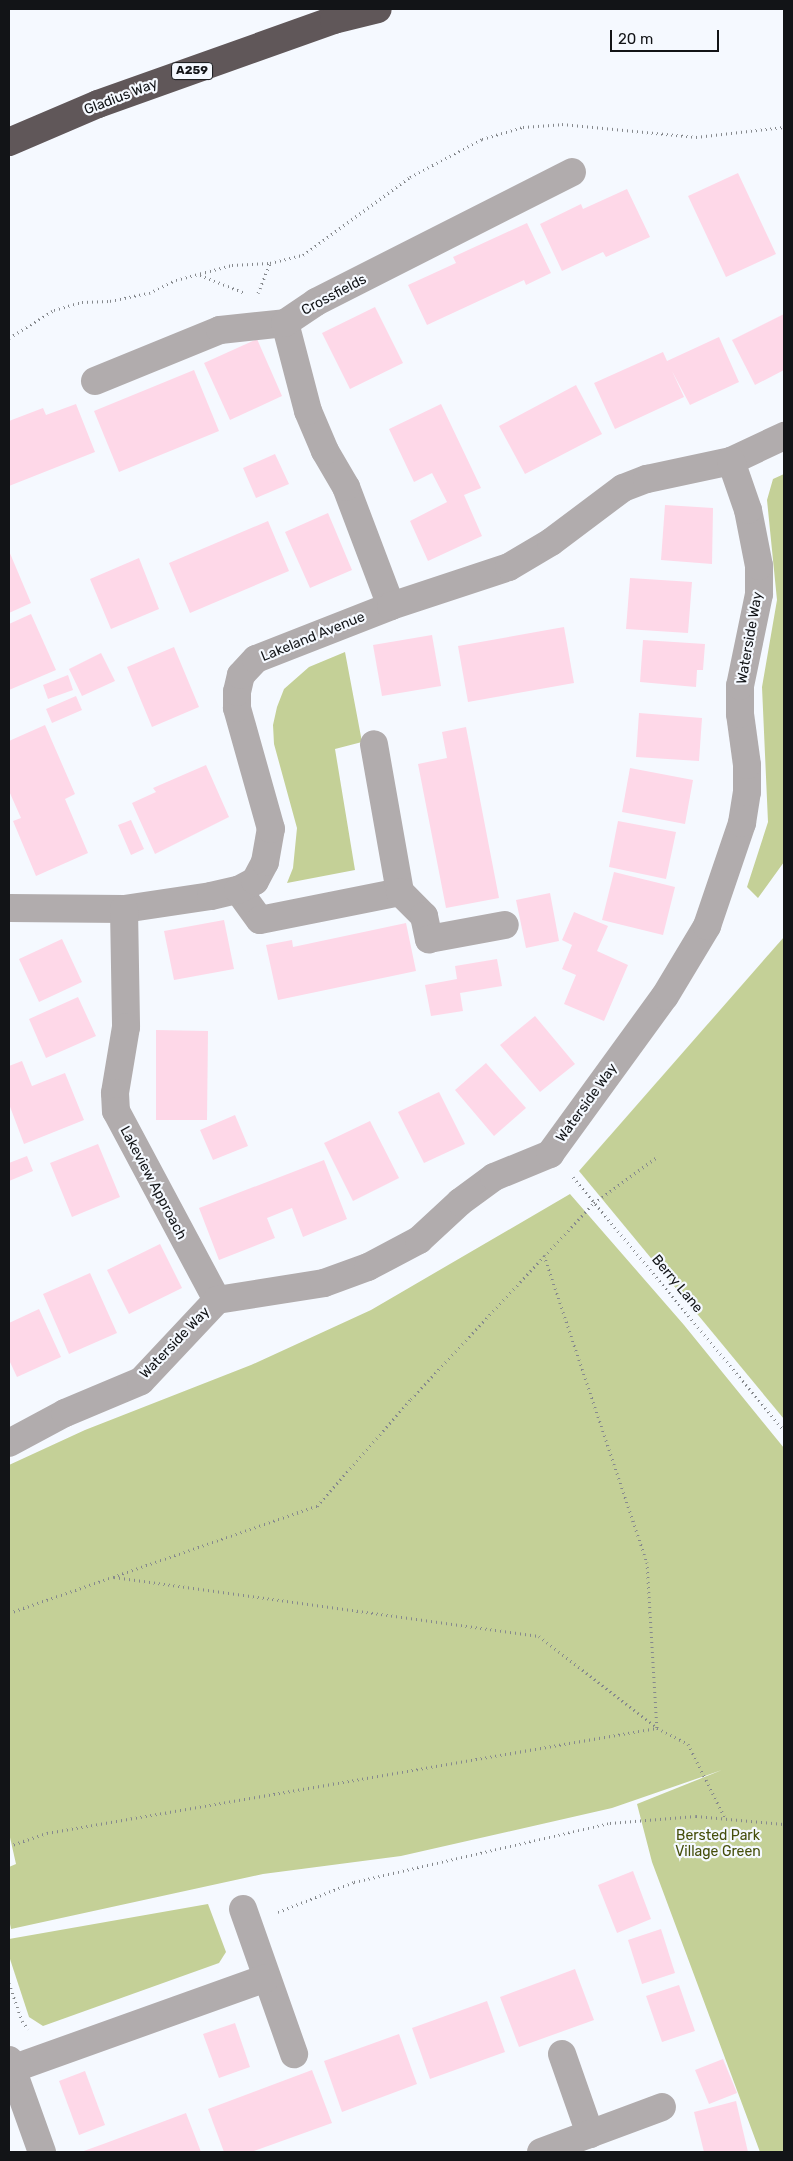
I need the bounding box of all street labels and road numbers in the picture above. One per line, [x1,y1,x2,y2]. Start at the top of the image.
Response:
road number: A259 [171,61,213,80]
street label: Gladius Way [82,75,160,119]
street label: Crossfields [299,271,369,319]
street label: Waterside Way [734,590,766,686]
street label: Lakeland Avenue [259,608,367,666]
street label: Waterside Way [553,1060,621,1146]
street label: Lakeview Approach [116,1123,190,1243]
street label: Berry Lane [648,1251,706,1317]
street label: Waterside Way [136,1304,214,1382]

